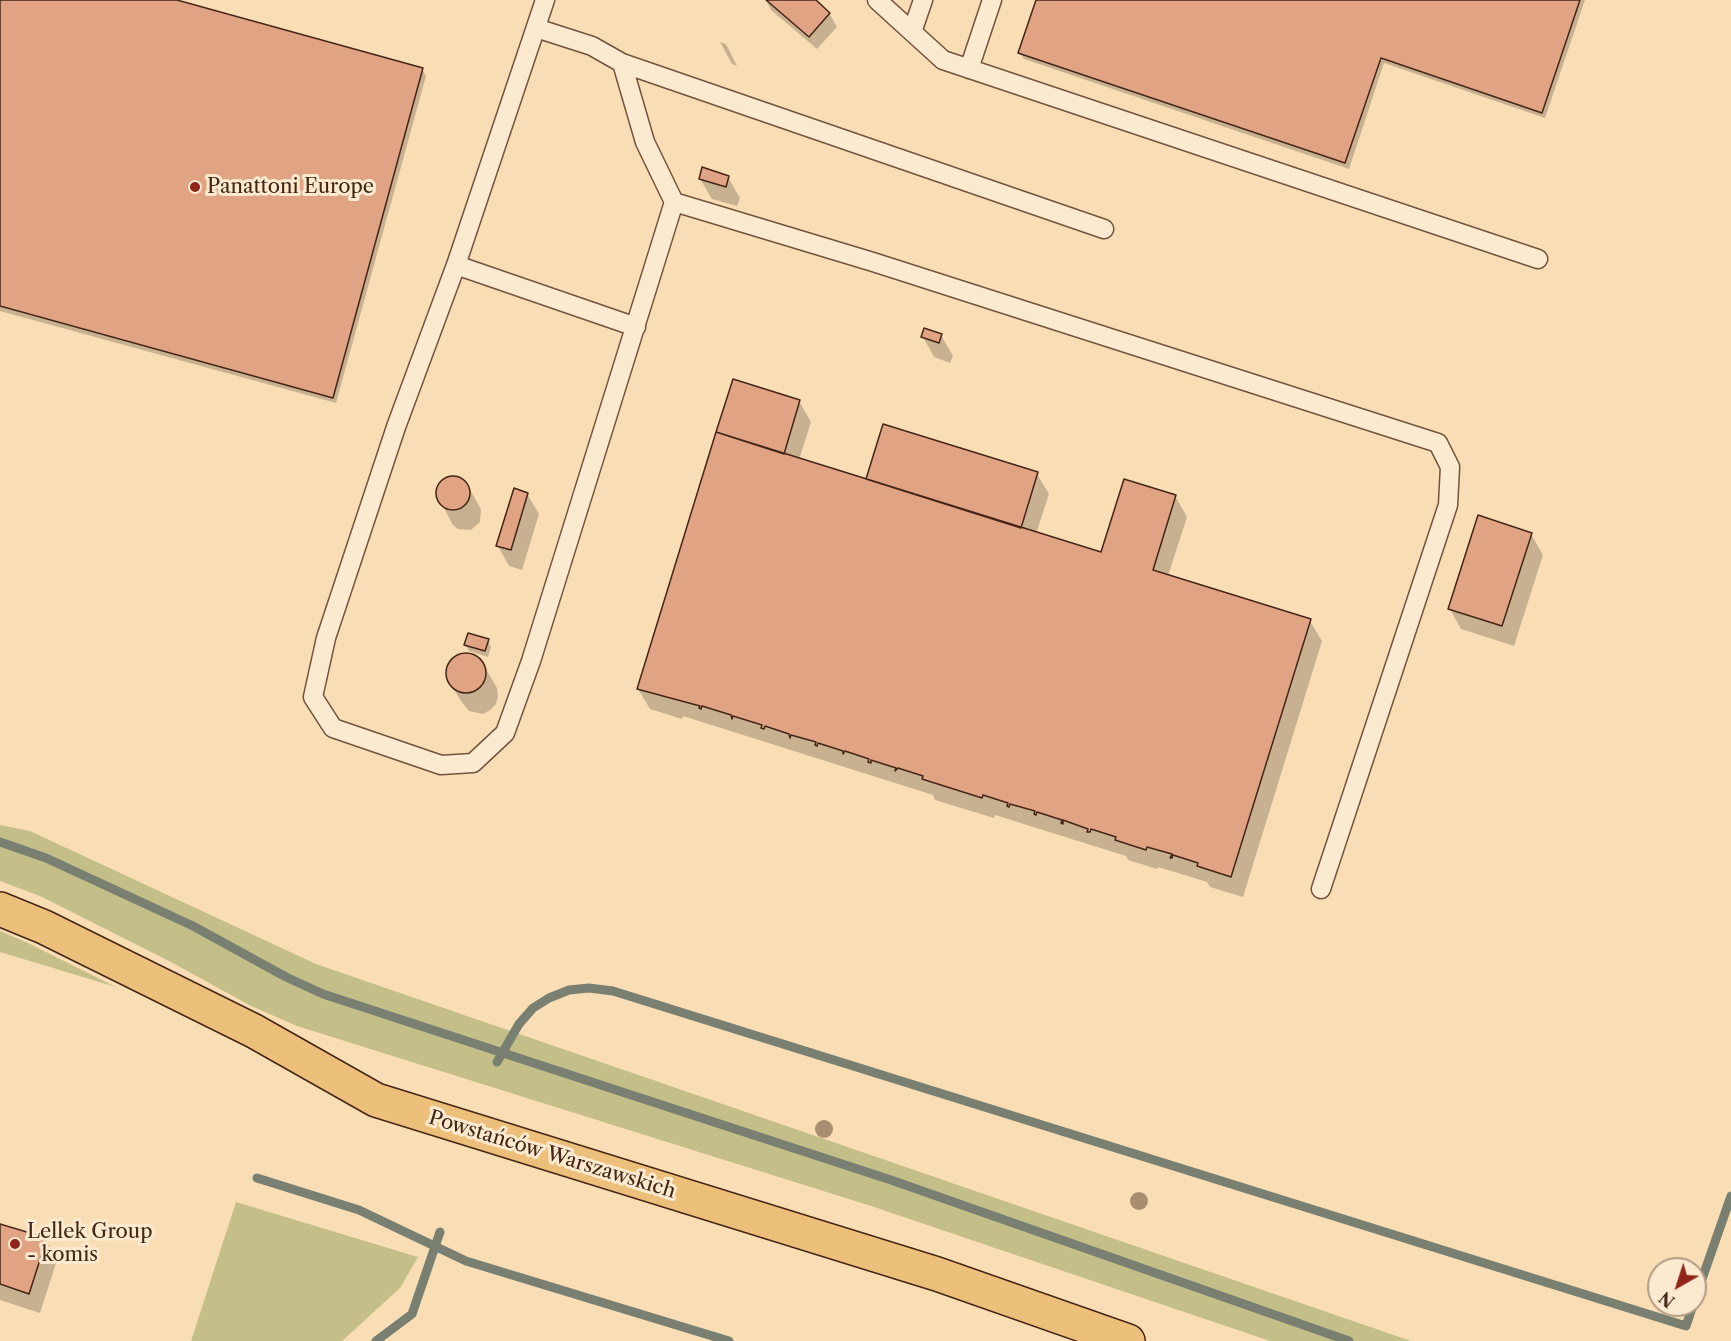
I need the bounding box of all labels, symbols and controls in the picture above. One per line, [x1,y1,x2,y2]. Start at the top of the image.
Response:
place label: Panattoni Europe [207,175,374,199]
marker: Panattoni Europe [188,180,202,194]
street label: Powstańców Warszawskich [426,1106,678,1204]
place label: Lellek Group - komis [27,1220,152,1267]
marker: Lellek Group - komis [8,1237,22,1251]
north arrow [1647,1257,1707,1317]
text: N [1655,1287,1679,1312]

